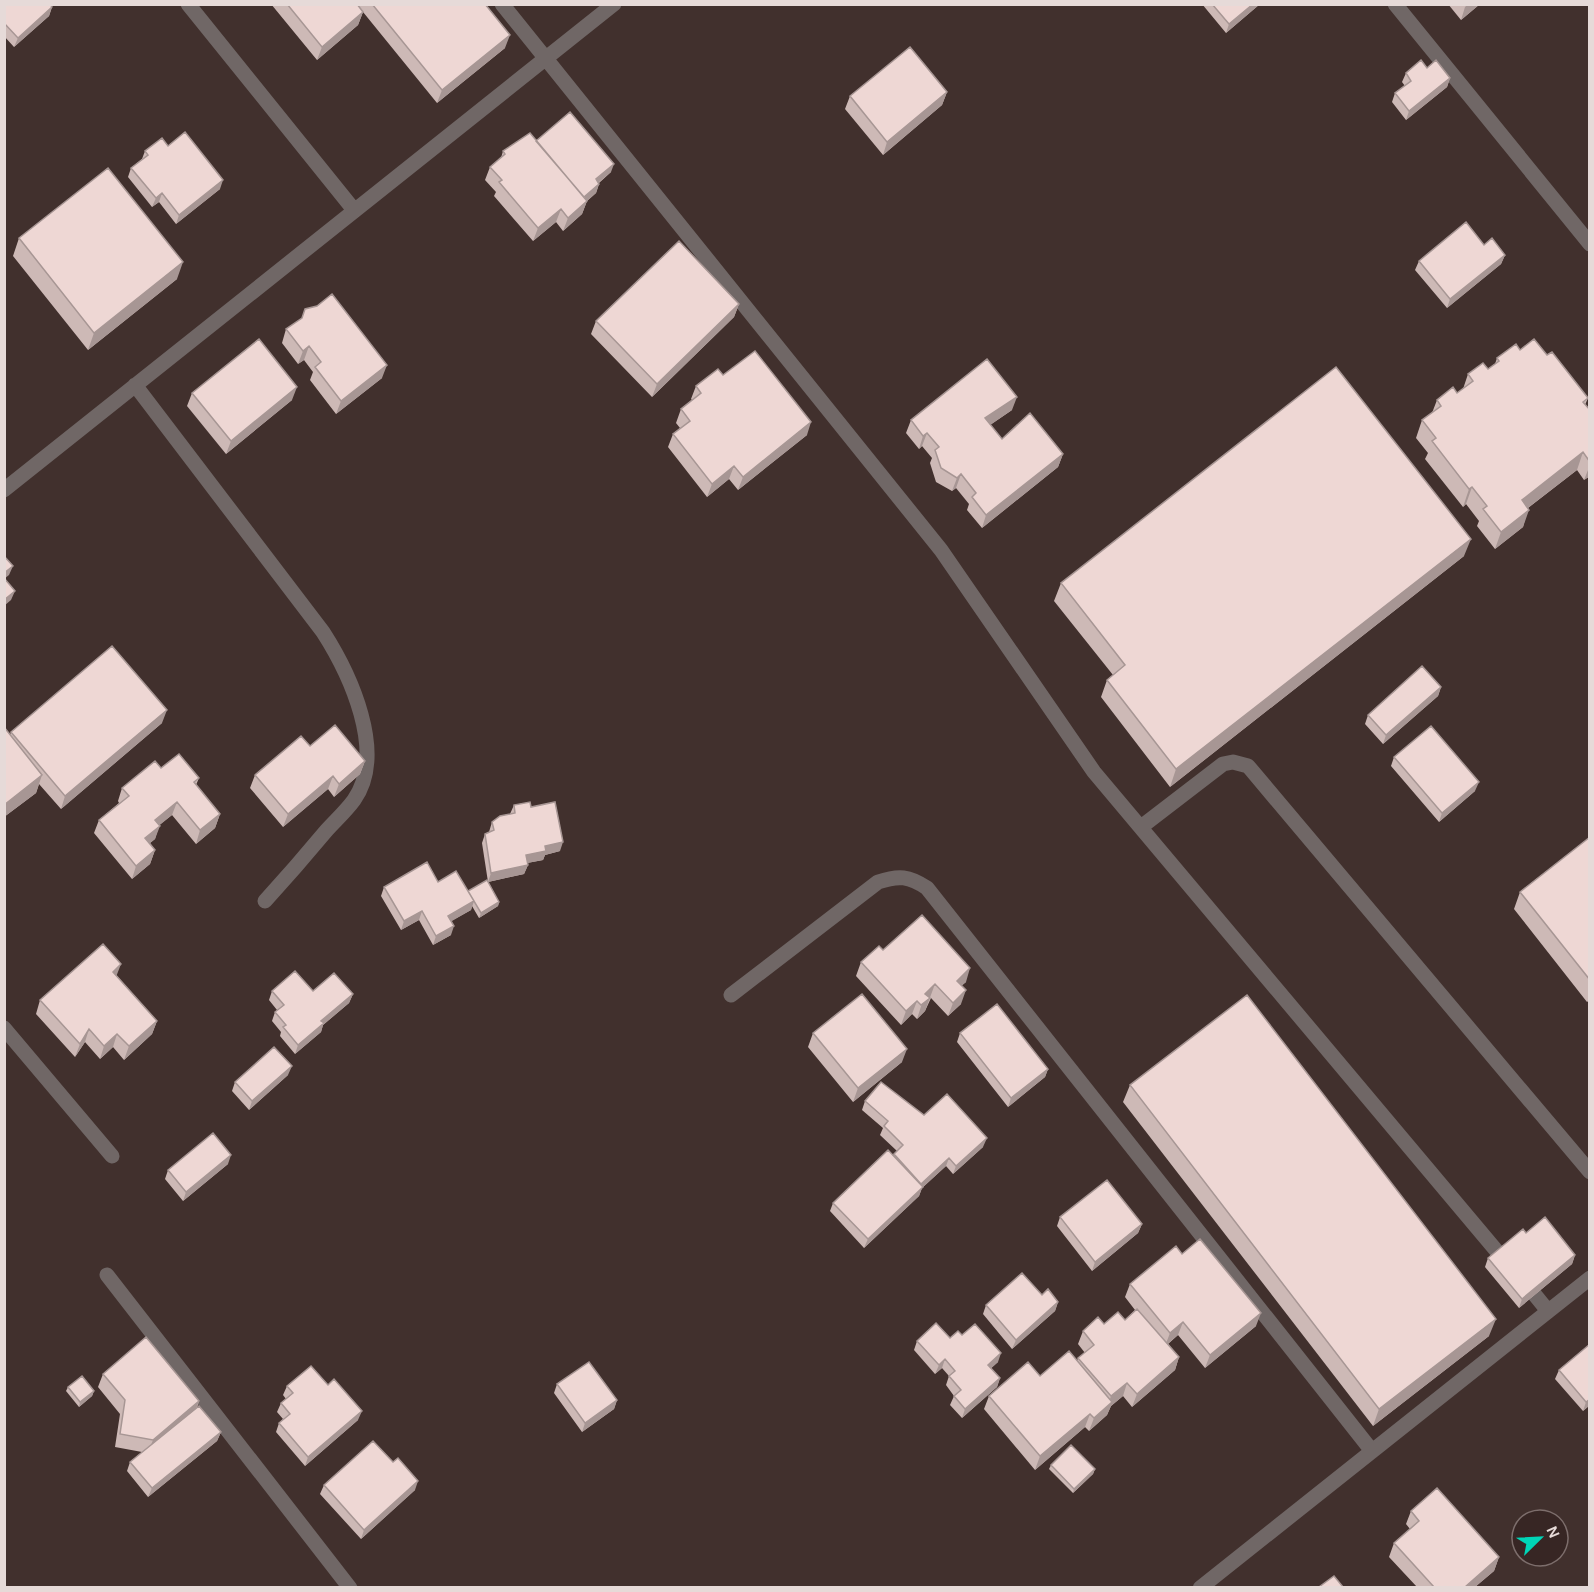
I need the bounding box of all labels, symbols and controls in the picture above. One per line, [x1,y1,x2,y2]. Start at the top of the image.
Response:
north arrow [1510,1508,1570,1568]
text: N [1542,1523,1564,1541]

